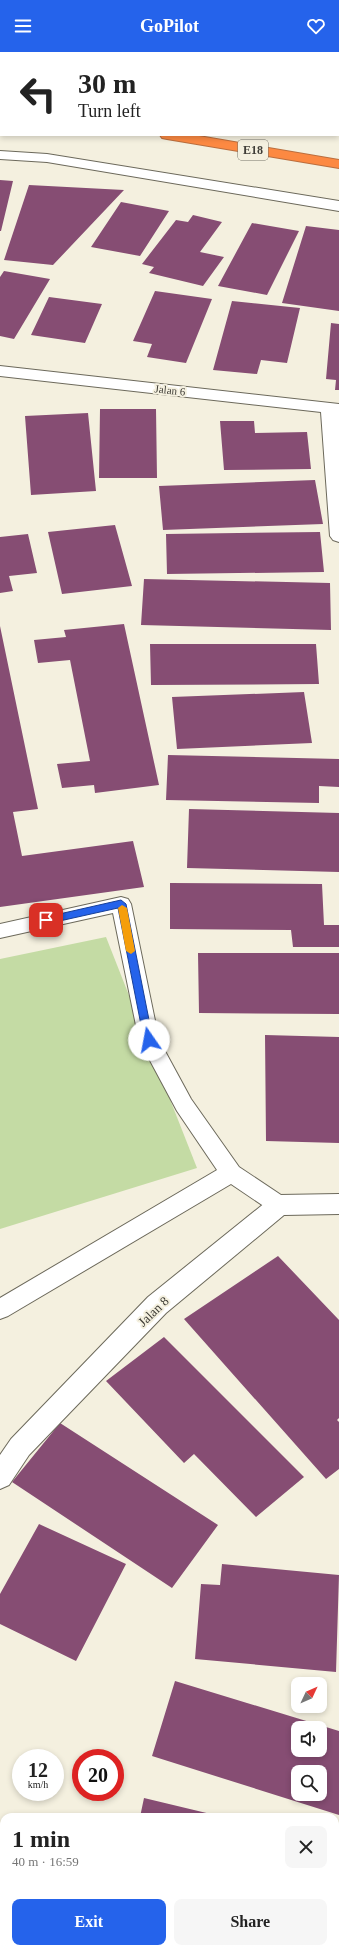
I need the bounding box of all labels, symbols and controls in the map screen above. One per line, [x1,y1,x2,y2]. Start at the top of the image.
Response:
icon: menu [12,15,34,37]
icon: heart [305,15,327,37]
text: GoPilot [140,16,199,36]
icon: left [12,68,64,120]
text: 30 m [78,68,136,99]
text: Turn left [78,101,141,121]
road number: E18 [238,140,268,160]
street label: Jalan 6 [154,382,186,398]
pin [29,903,63,937]
icon: arrive [35,909,57,931]
position arrow [128,1019,170,1061]
street label: Jalan 8 [135,1293,172,1329]
north arrow [291,1677,327,1713]
map controls [291,1677,327,1801]
button: sound [291,1721,327,1757]
speed limit sign: 20 [72,1749,124,1801]
text: 12 [28,1759,48,1781]
button: search [291,1765,327,1801]
text: km/h [28,1779,48,1790]
text: 1 min [12,1826,70,1852]
button: close [285,1826,327,1868]
text: 40 m · 16:59 [12,1854,79,1869]
button: Exit [12,1899,166,1945]
button: Share [174,1899,327,1945]

